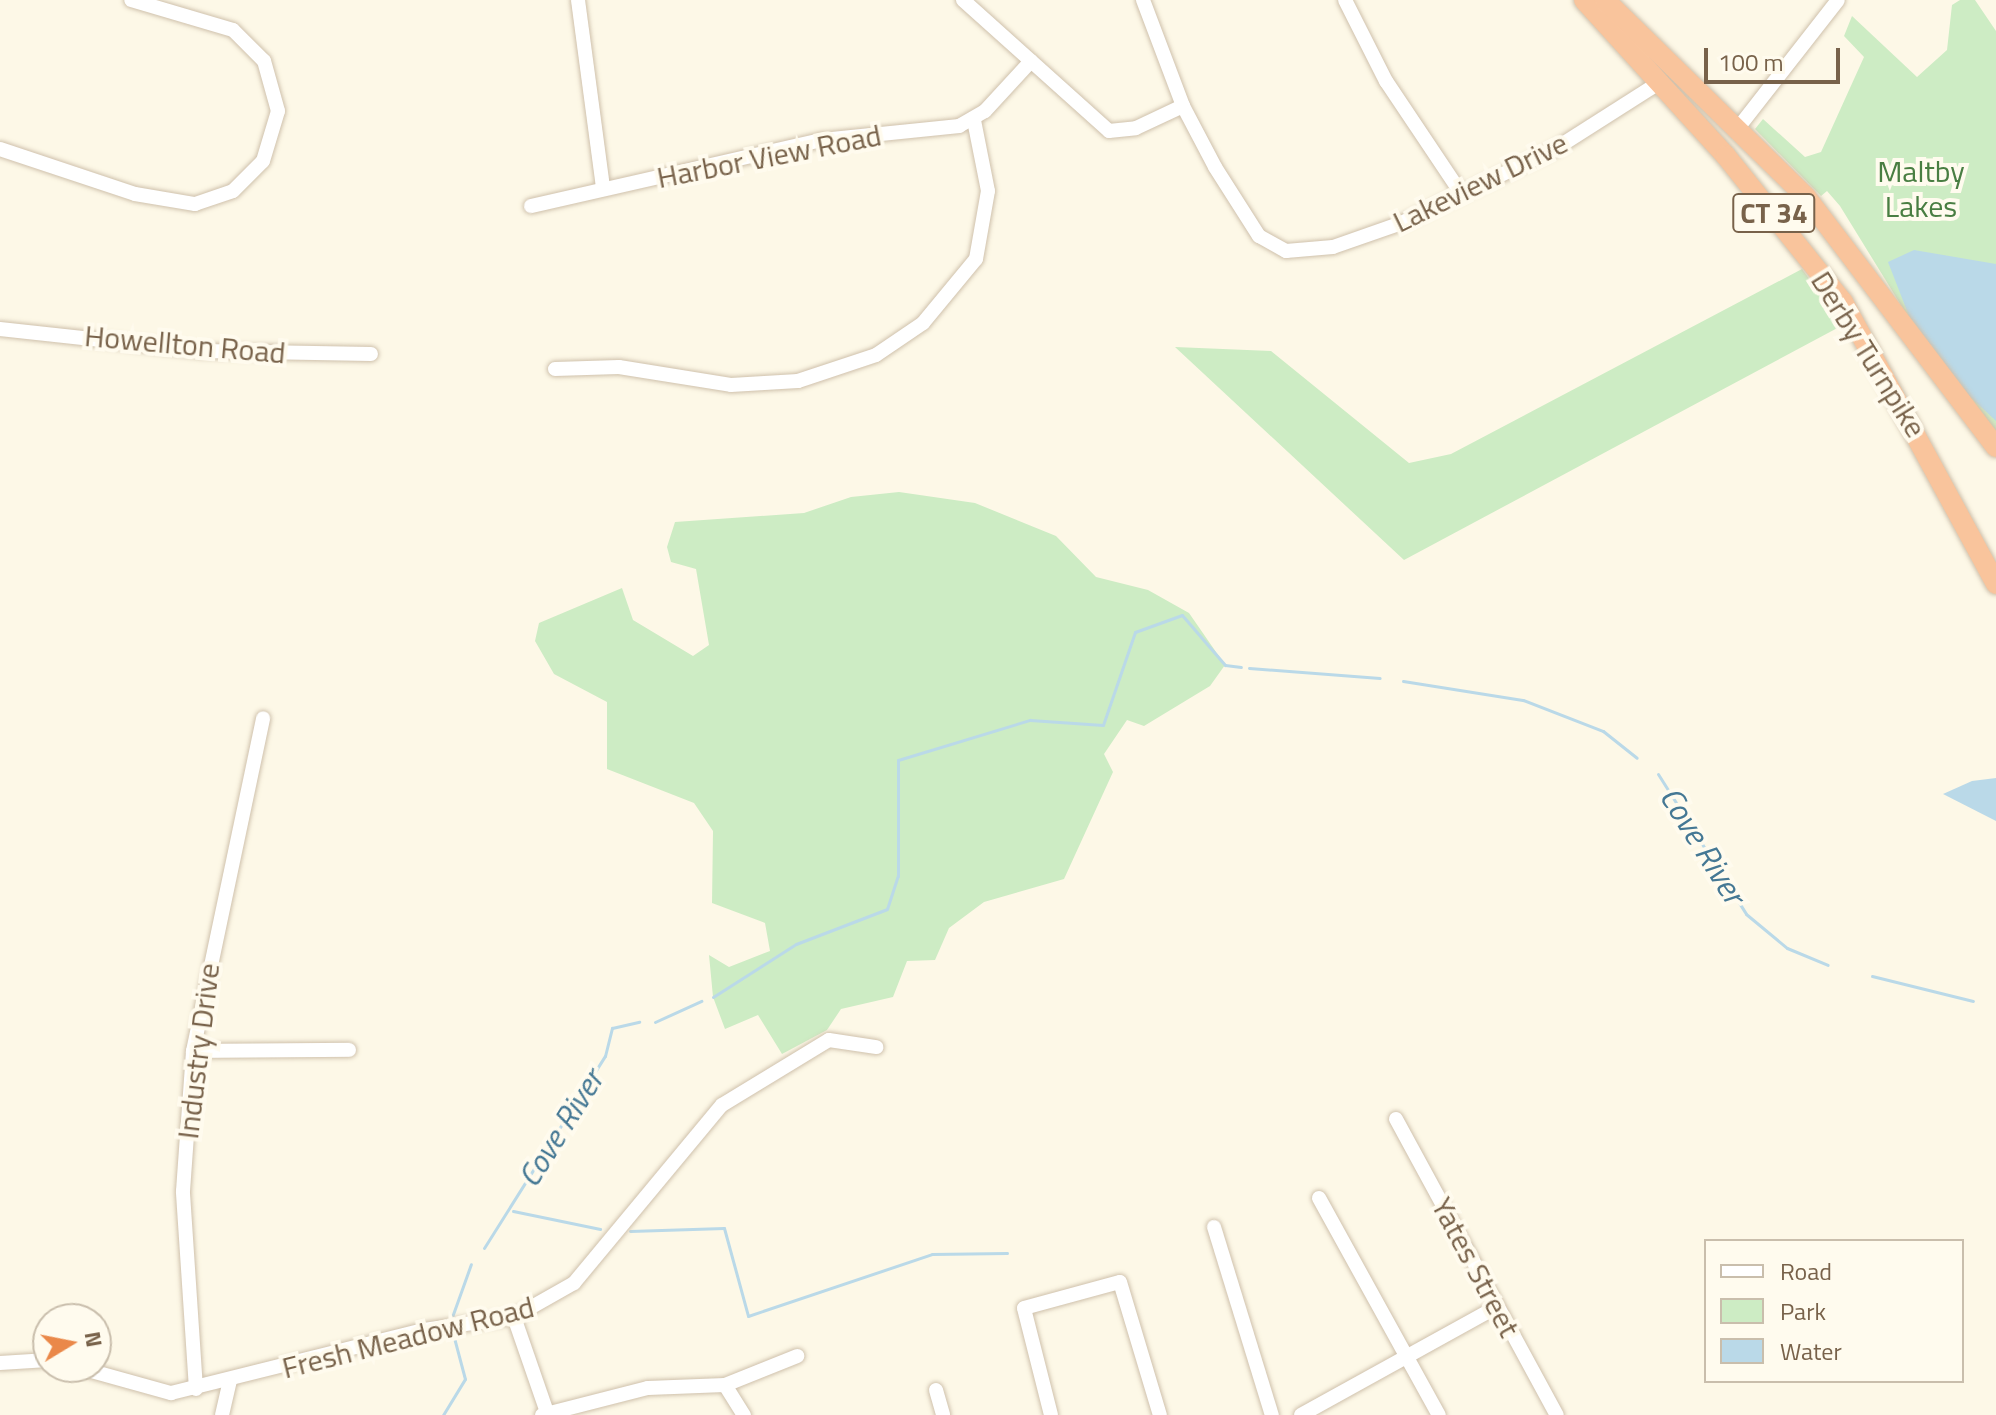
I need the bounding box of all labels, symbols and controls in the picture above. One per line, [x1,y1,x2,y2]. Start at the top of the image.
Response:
scale bar [1708,32,1844,82]
text: 100 m [1718,44,1784,80]
street label: Harbor View Road [654,117,884,195]
street label: Lakeview Drive [1387,124,1573,240]
park label: Maltby Lakes [1877,153,1965,224]
road number: CT 34 [1732,189,1816,237]
street label: Derby Turnpike [1804,264,1934,444]
street label: Howellton Road [83,317,287,371]
water label: Cove River [1652,779,1754,911]
street label: Industry Drive [169,961,227,1141]
water label: Cove River [509,1062,611,1194]
street label: Yates Street [1424,1191,1528,1343]
legend [1704,1239,1964,1383]
text: Road [1780,1253,1832,1289]
street label: Fresh Meadow Road [278,1288,538,1386]
text: Park [1780,1293,1826,1329]
north arrow [32,1303,112,1383]
text: N [76,1329,112,1350]
text: Water [1780,1333,1842,1369]

